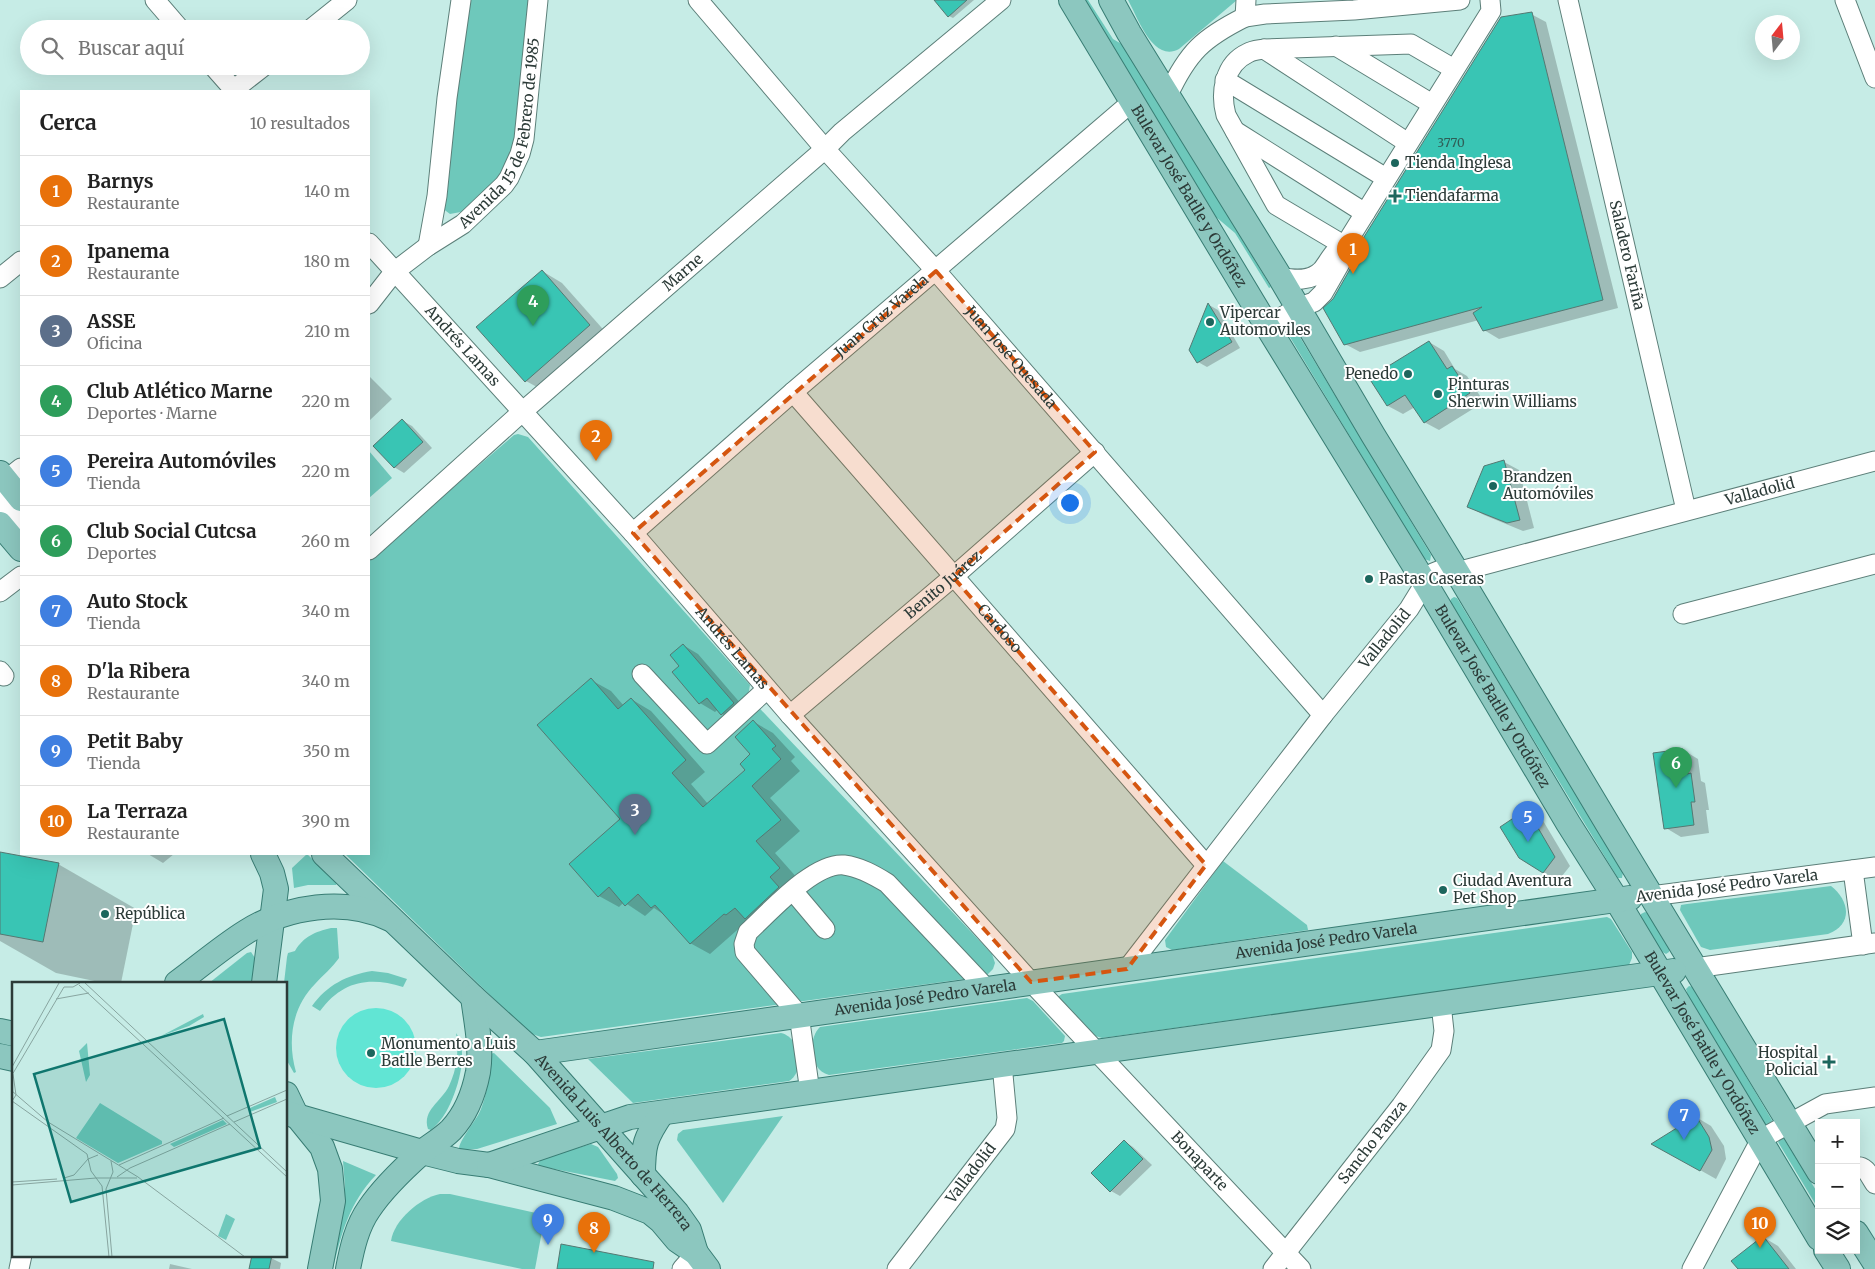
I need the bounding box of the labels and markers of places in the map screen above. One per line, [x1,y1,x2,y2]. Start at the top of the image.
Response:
place label: Tienda Inglesa [1405,153,1511,172]
marker: Tienda Inglesa [1389,157,1401,169]
place label: Tiendafarma [1405,186,1499,205]
marker: Tiendafarma [1389,190,1401,202]
pin: 1 [1337,233,1369,274]
pin: 4 [517,285,549,326]
place label: Vipercar Automoviles [1219,303,1311,339]
marker: Vipercar Automoviles [1204,316,1216,328]
place label: Penedo [1345,364,1398,383]
marker: Penedo [1402,368,1414,380]
place label: Pinturas Sherwin Williams [1448,375,1577,411]
marker: Pinturas Sherwin Williams [1432,388,1444,400]
pin: 2 [580,420,612,461]
place label: Brandzen Automóviles [1502,467,1594,503]
marker: Brandzen Automóviles [1487,480,1499,492]
place label: Pastas Caseras [1379,569,1484,588]
marker: Pastas Caseras [1363,573,1375,585]
pin: 6 [1660,747,1692,788]
pin: 3 [619,794,651,835]
pin: 5 [1512,801,1544,842]
place label: Ciudad Aventura Pet Shop [1453,871,1572,907]
marker: Ciudad Aventura Pet Shop [1437,884,1449,896]
place label: República [115,904,185,923]
marker: República [99,908,111,920]
place label: Monumento a Luis Batlle Berres [381,1034,516,1070]
place label: Hospital Policial [1758,1043,1818,1079]
marker: Monumento a Luis Batlle Berres [365,1047,377,1059]
marker: Hospital Policial [1822,1055,1836,1069]
pin: 7 [1668,1099,1700,1140]
pin: 9 [532,1204,564,1245]
pin: 10 [1744,1207,1776,1248]
pin: 8 [578,1212,610,1253]

